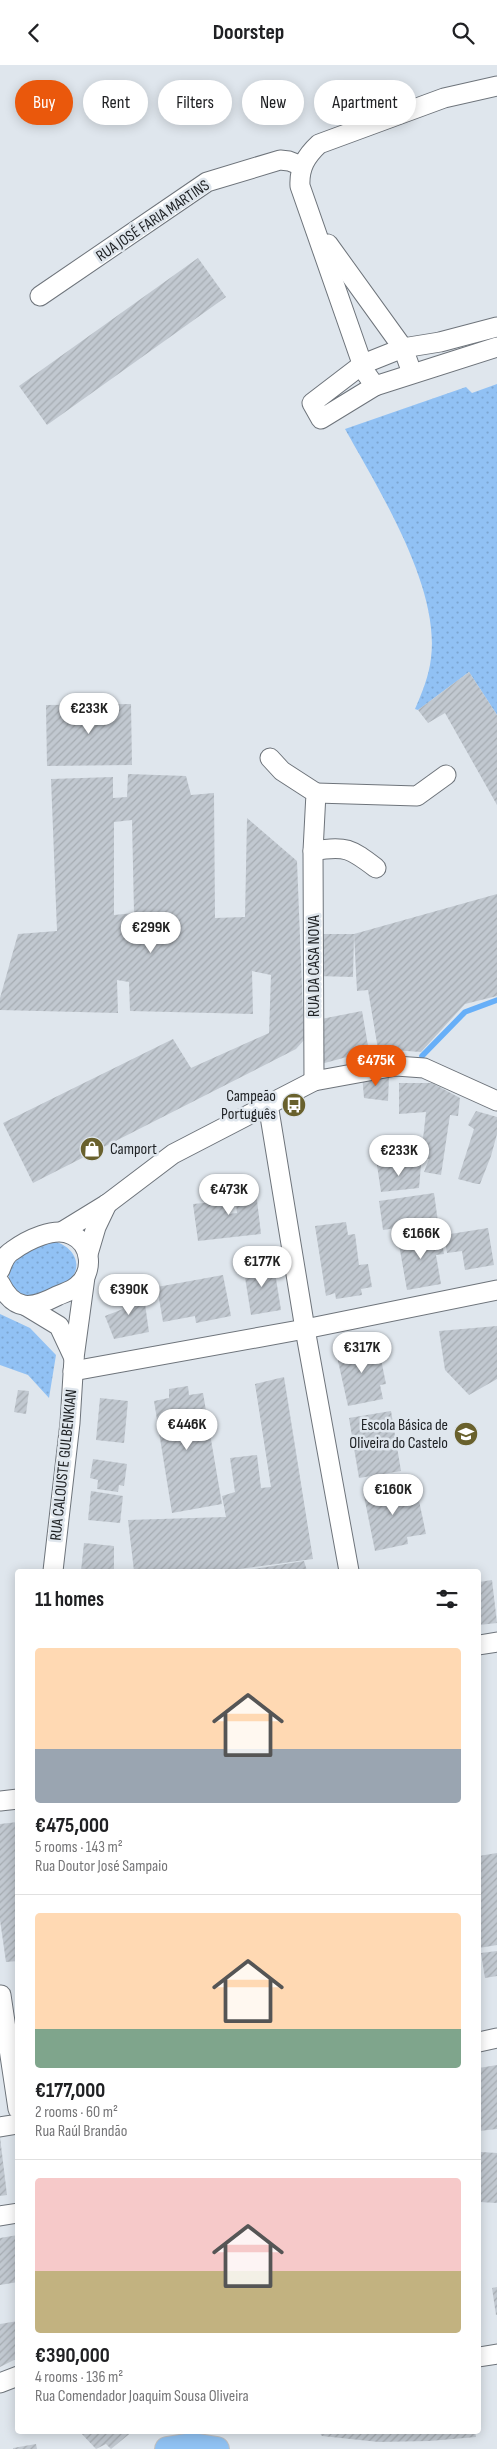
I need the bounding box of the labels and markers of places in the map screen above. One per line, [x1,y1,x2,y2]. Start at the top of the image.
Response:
pin: €233K [54,693,124,735]
pin: €299K [116,911,186,954]
pin: €475K [341,1045,411,1087]
place label: Campeão Português [221,1087,276,1124]
bus stop icon: Campeão Português [281,1092,307,1118]
pin: €233K [364,1135,434,1177]
shop icon: Camport [79,1136,105,1162]
place label: Camport [110,1140,157,1159]
pin: €473K [194,1173,264,1216]
pin: €166K [386,1217,456,1260]
pin: €177K [227,1245,297,1288]
pin: €390K [94,1273,164,1316]
pin: €317K [327,1331,397,1374]
pin: €446K [152,1409,222,1451]
place label: Escola Básica de Oliveira do Castelo [349,1416,448,1453]
school or university icon: Escola Básica de Oliveira do Castelo [453,1421,479,1447]
pin: €160K [358,1473,428,1516]

